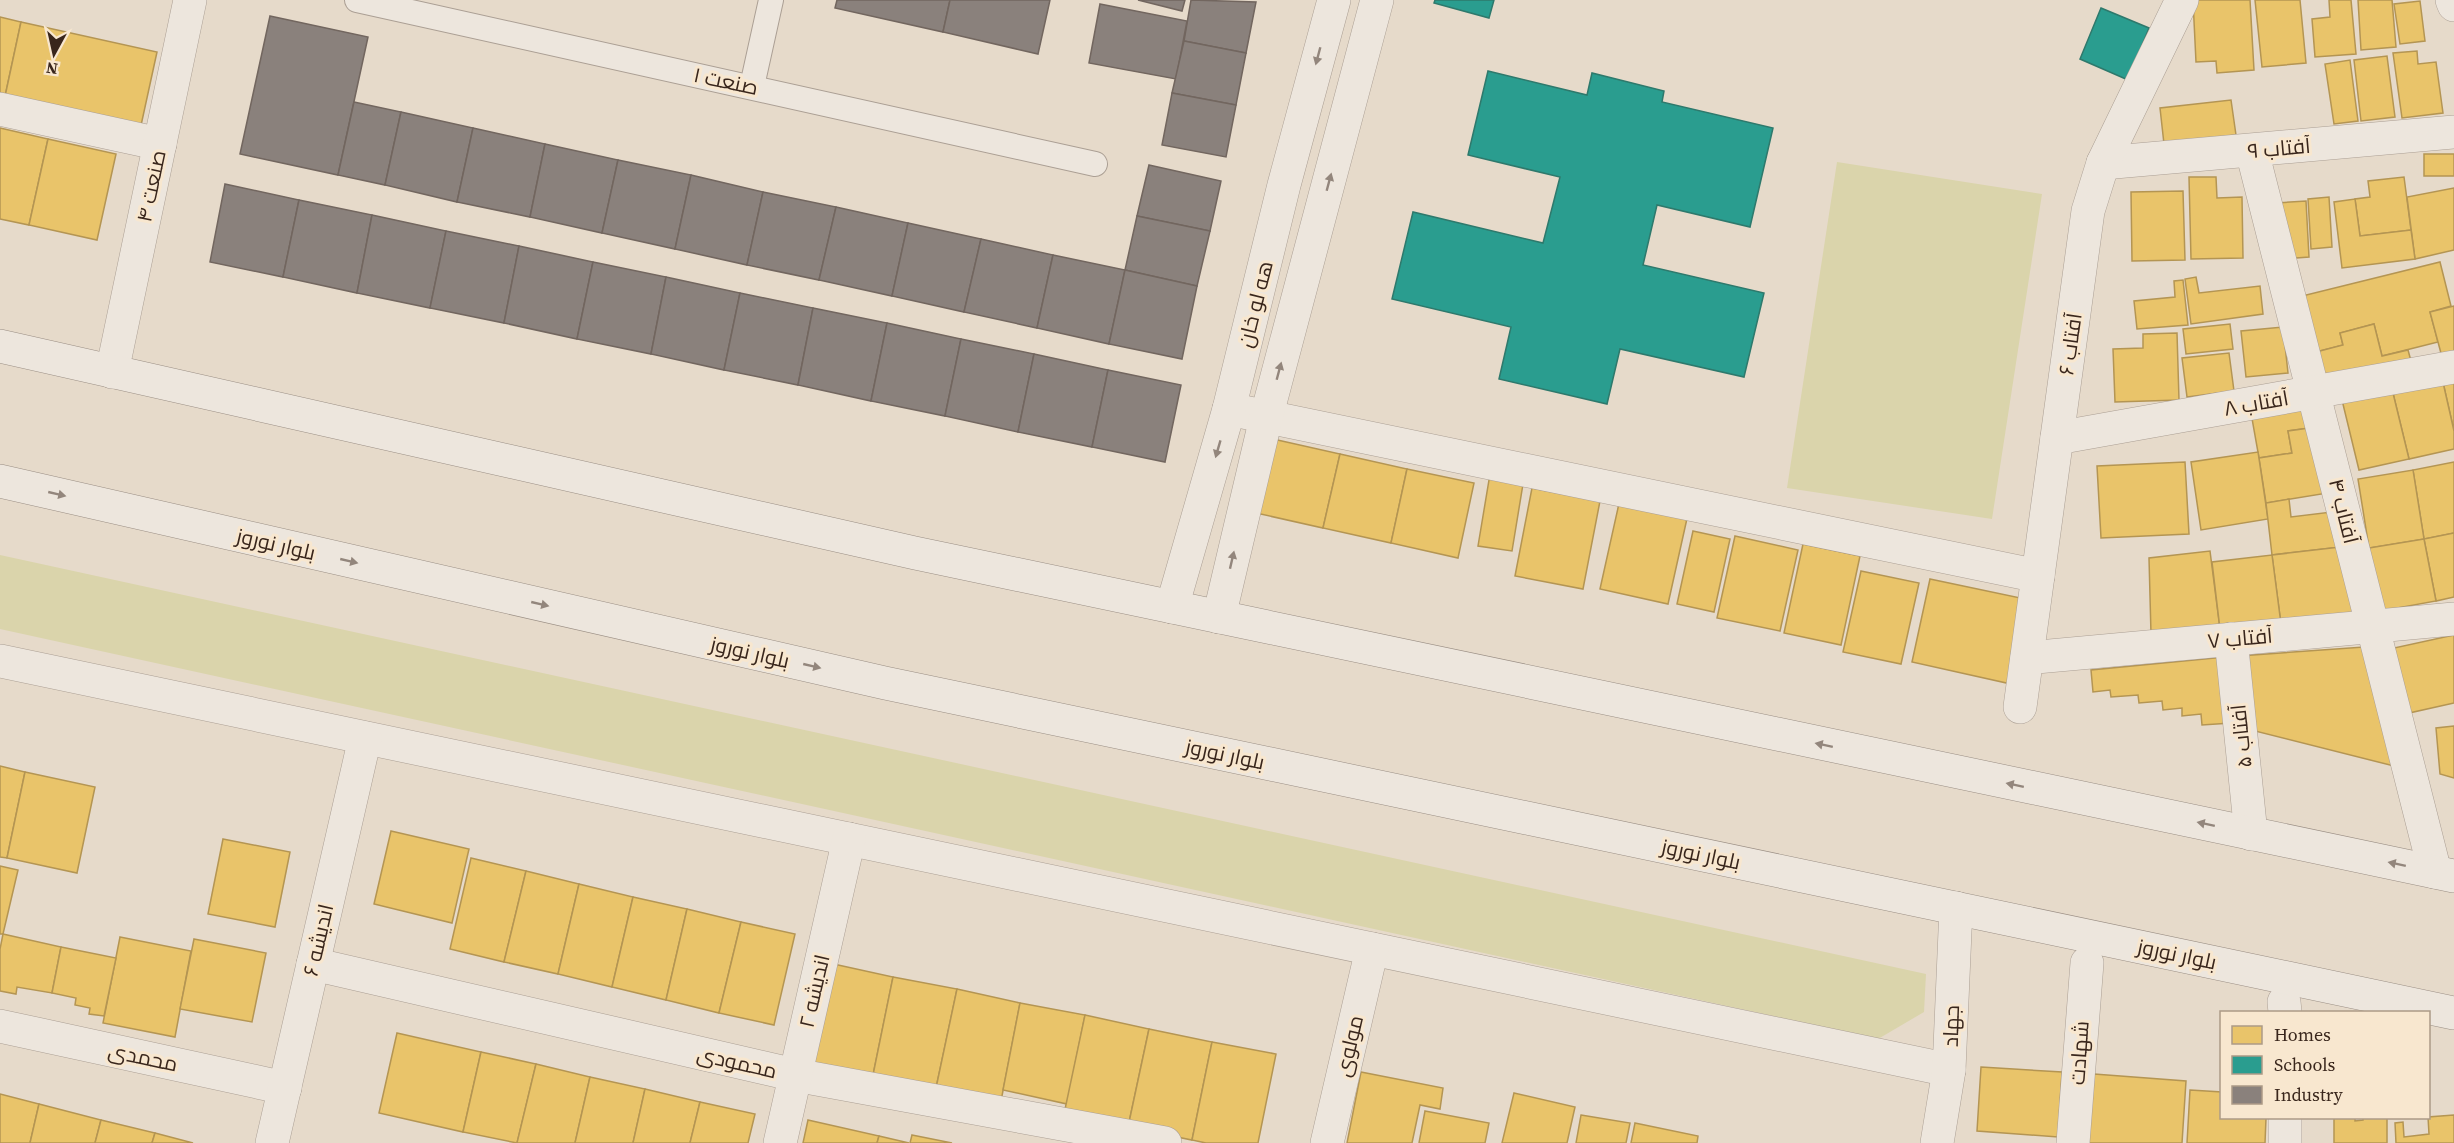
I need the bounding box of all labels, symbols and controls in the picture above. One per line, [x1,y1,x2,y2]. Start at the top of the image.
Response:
north arrow [24,24,84,84]
one-way arrow [1313,47,1323,66]
text: N [44,57,59,81]
street label: صنعت ۱ [691,60,761,102]
street label: آفتاب ۹ [2246,131,2312,165]
street label: صنعت ۴ [129,147,173,225]
one-way arrow [1325,173,1334,191]
street label: هه لو خان [1230,258,1280,350]
street label: آفتاب ۶ [2051,311,2089,377]
one-way arrow [1275,362,1284,380]
street label: آفتاب ۸ [2221,383,2291,423]
one-way arrow [1213,440,1222,458]
street label: آفتاب ۴ [2322,475,2366,547]
one-way arrow [48,489,66,499]
street label: بلوار نوروز [233,521,318,567]
one-way arrow [1228,551,1238,569]
one-way arrow [340,556,359,566]
one-way arrow [530,600,549,609]
street label: آفتاب ۷ [2206,621,2274,655]
street label: بلوار نوروز [707,629,792,675]
one-way arrow [802,662,821,671]
street label: آفتاب ۵ [2223,702,2259,769]
street label: بلوار نوروز [1182,731,1267,777]
one-way arrow [1814,740,1833,749]
one-way arrow [2005,780,2024,789]
one-way arrow [2197,819,2215,829]
street label: بلوار نوروز [1658,831,1743,877]
one-way arrow [2387,859,2406,868]
street label: اندیشه ۶ [296,901,340,979]
street label: بلوار نوروز [2134,931,2219,977]
street label: اندیشه ۲ [792,952,836,1030]
street label: جهاد [1936,1005,1966,1047]
legend [2220,1011,2430,1119]
street label: مولوی [1328,1012,1370,1080]
street label: شهادت [2062,1020,2096,1086]
text: Homes [2274,1022,2331,1047]
street label: محمدی [106,1036,180,1078]
street label: محمودی [694,1039,780,1085]
text: Schools [2274,1052,2336,1077]
text: Industry [2274,1082,2344,1107]

